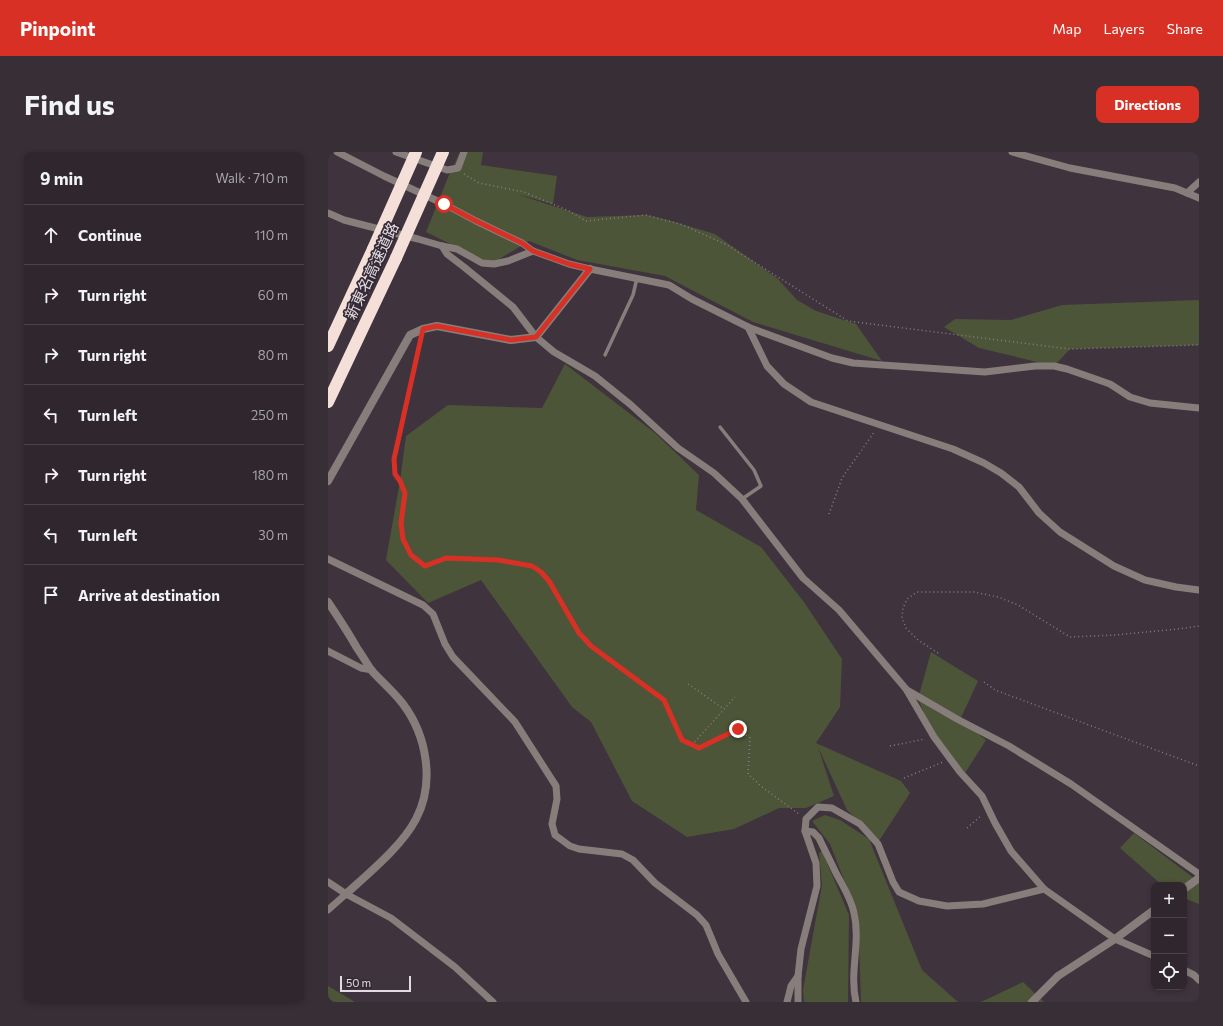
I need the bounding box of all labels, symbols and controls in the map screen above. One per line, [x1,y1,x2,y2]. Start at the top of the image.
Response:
text: Pinpoint [20,17,96,40]
text: Map [1053,20,1081,37]
text: Layers [1103,20,1145,37]
text: Share [1167,20,1203,37]
button: Directions [1096,86,1199,123]
text: Find us [24,87,115,121]
text: 9 min [40,168,83,189]
text: Walk · 710 m [215,170,288,186]
route start [435,195,453,213]
street label: 新東名高速道路 [341,219,401,322]
icon: ahead [40,224,62,246]
text: Continue [78,226,142,244]
text: 110 m [255,227,288,243]
icon: right [40,284,62,306]
text: Turn right [78,286,147,304]
text: 60 m [258,287,288,303]
icon: right [40,344,62,366]
text: Turn right [78,346,147,364]
text: 80 m [258,347,288,363]
icon: left [40,404,62,426]
text: Turn left [78,406,137,424]
text: 250 m [251,407,288,423]
icon: right [40,464,62,486]
text: Turn right [78,466,147,484]
text: 180 m [252,467,288,483]
icon: left [40,524,62,546]
text: Turn left [78,526,137,544]
text: 30 m [258,527,288,543]
icon: arrive [40,584,62,606]
text: Arrive at destination [78,586,220,604]
route end [729,720,747,738]
map controls [1151,882,1187,990]
button: + [1151,882,1187,918]
button: − [1151,918,1187,954]
button: locate [1151,954,1187,990]
scale bar [340,974,411,993]
text: 50 m [346,976,371,989]

